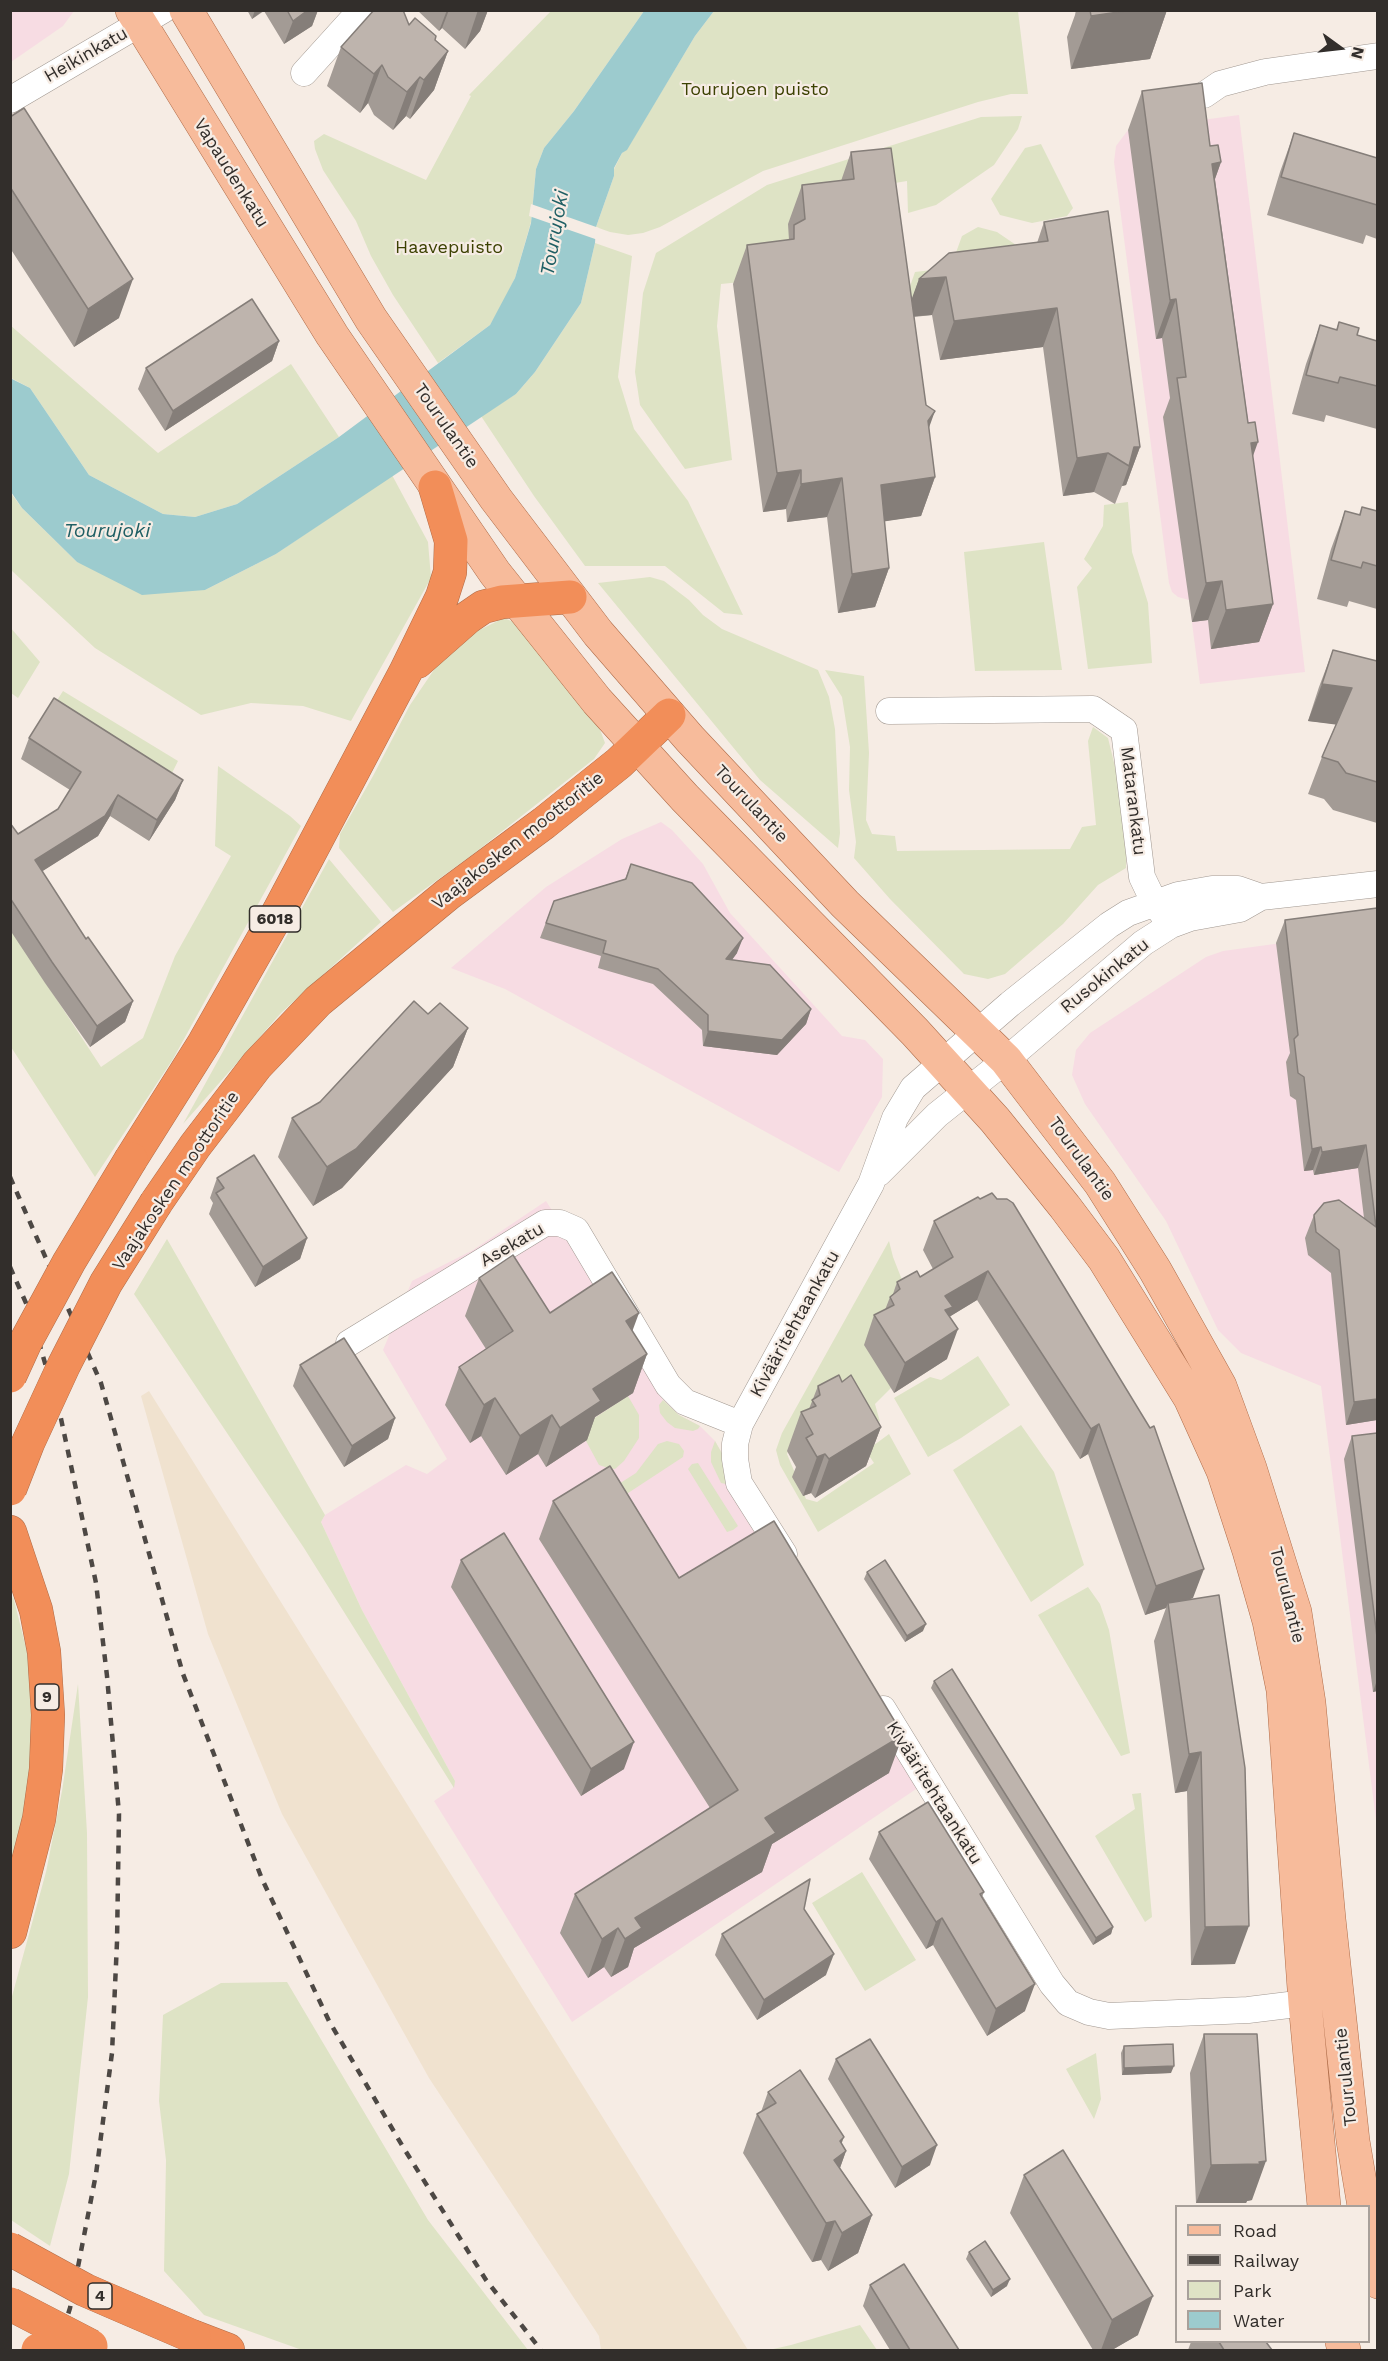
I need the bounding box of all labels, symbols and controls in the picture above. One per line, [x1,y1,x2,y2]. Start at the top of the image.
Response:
north arrow [1310,18,1370,78]
street label: Heikinkatu [40,22,132,88]
text: N [1347,45,1369,61]
park label: Tourujoen puisto [681,79,829,101]
street label: Vapaudenkatu [189,114,273,232]
water label: Tourujoki [536,188,574,278]
park label: Haavepuisto [395,237,503,259]
street label: Tourulantie [409,379,483,473]
water label: Tourujoki [64,519,150,543]
street label: Matarankatu [1116,745,1150,857]
street label: Tourulantie [709,761,793,847]
street label: Vaajakosken moottoritie [428,767,608,915]
road number: 6018 [250,906,300,932]
street label: Rusokinkatu [1056,934,1154,1018]
street label: Vaajakosken moottoritie [108,1087,244,1275]
street label: Tourulantie [1043,1113,1119,1205]
street label: Asekatu [476,1218,548,1272]
street label: Kivääritehtaankatu [746,1247,844,1401]
street label: Tourulantie [1265,1545,1309,1645]
road number: 9 [35,1684,59,1710]
street label: Kivääritehtaankatu [881,1717,987,1869]
street label: Tourulantie [1330,2027,1362,2127]
legend [1175,2205,1370,2343]
text: Road [1233,2220,1277,2241]
text: Railway [1233,2250,1299,2271]
text: Park [1233,2280,1272,2301]
road number: 4 [88,2283,112,2309]
text: Water [1233,2310,1285,2331]

